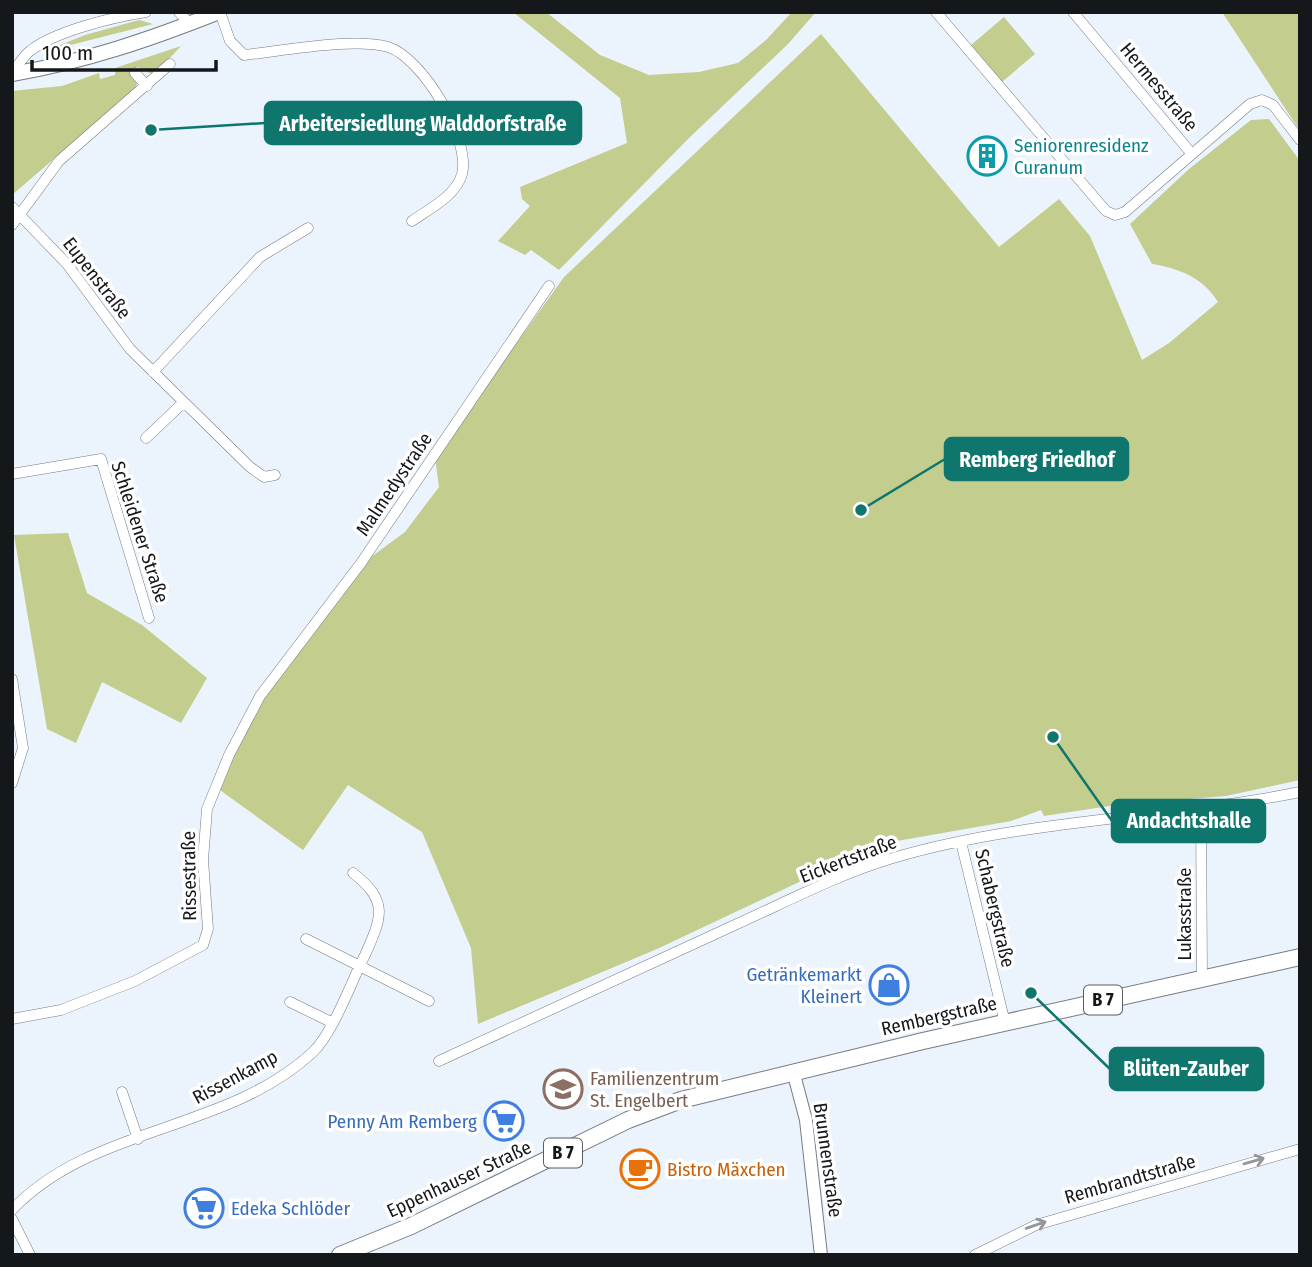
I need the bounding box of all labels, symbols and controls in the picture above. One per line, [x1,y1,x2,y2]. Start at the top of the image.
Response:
scale bar [32,28,215,72]
street label: Hermesstraße [1115,38,1203,136]
text: 100 m [42,40,93,66]
callout: Arbeitersiedlung Walddorfstraße [265,102,581,144]
text: Arbeitersiedlung Walddorfstraße [278,111,567,137]
place label: Seniorenresidenz Curanum [1014,134,1149,179]
building icon: Seniorenresidenz Curanum [966,135,1008,177]
street label: Eupenstraße [58,233,136,323]
street label: Malmedystraße [351,428,437,540]
callout: Remberg Friedhof [945,438,1128,480]
text: Remberg Friedhof [959,447,1117,473]
street label: Schleidener Straße [106,458,174,606]
callout: Andachtshalle [1112,800,1265,842]
text: Andachtshalle [1126,808,1251,834]
street label: Eickertstraße [796,830,900,888]
street label: Rissestraße [177,831,201,921]
street label: Schabergstraße [970,847,1020,969]
street label: Lukasstraße [1173,868,1196,960]
place label: Getränkemarkt Kleinert [746,963,863,1008]
shop icon: Getränkemarkt Kleinert [868,964,910,1006]
road number: B 7 [1084,986,1122,1015]
street label: Rembergstraße [879,992,999,1040]
street label: Rissenkamp [188,1045,282,1109]
callout: Blüten-Zauber [1110,1048,1263,1090]
text: Blüten-Zauber [1123,1056,1249,1082]
place label: Familienzentrum St. Engelbert [590,1067,719,1112]
school or university icon: Familienzentrum St. Engelbert [542,1068,584,1110]
supermarket icon: Penny Am Remberg [483,1100,525,1142]
street label: Brunnenstraße [809,1101,847,1219]
place label: Penny Am Remberg [327,1110,477,1133]
street label: Eppenhauser Straße [383,1135,535,1223]
road number: B 7 [544,1138,582,1168]
cafe icon: Bistro Mäxchen [619,1148,661,1190]
street label: Rembrandtstraße [1062,1149,1198,1209]
one-way arrow [1242,1154,1265,1167]
place label: Bistro Mäxchen [667,1158,786,1181]
supermarket icon: Edeka Schlöder [183,1187,225,1229]
place label: Edeka Schlöder [231,1197,350,1220]
one-way arrow [1024,1218,1046,1230]

